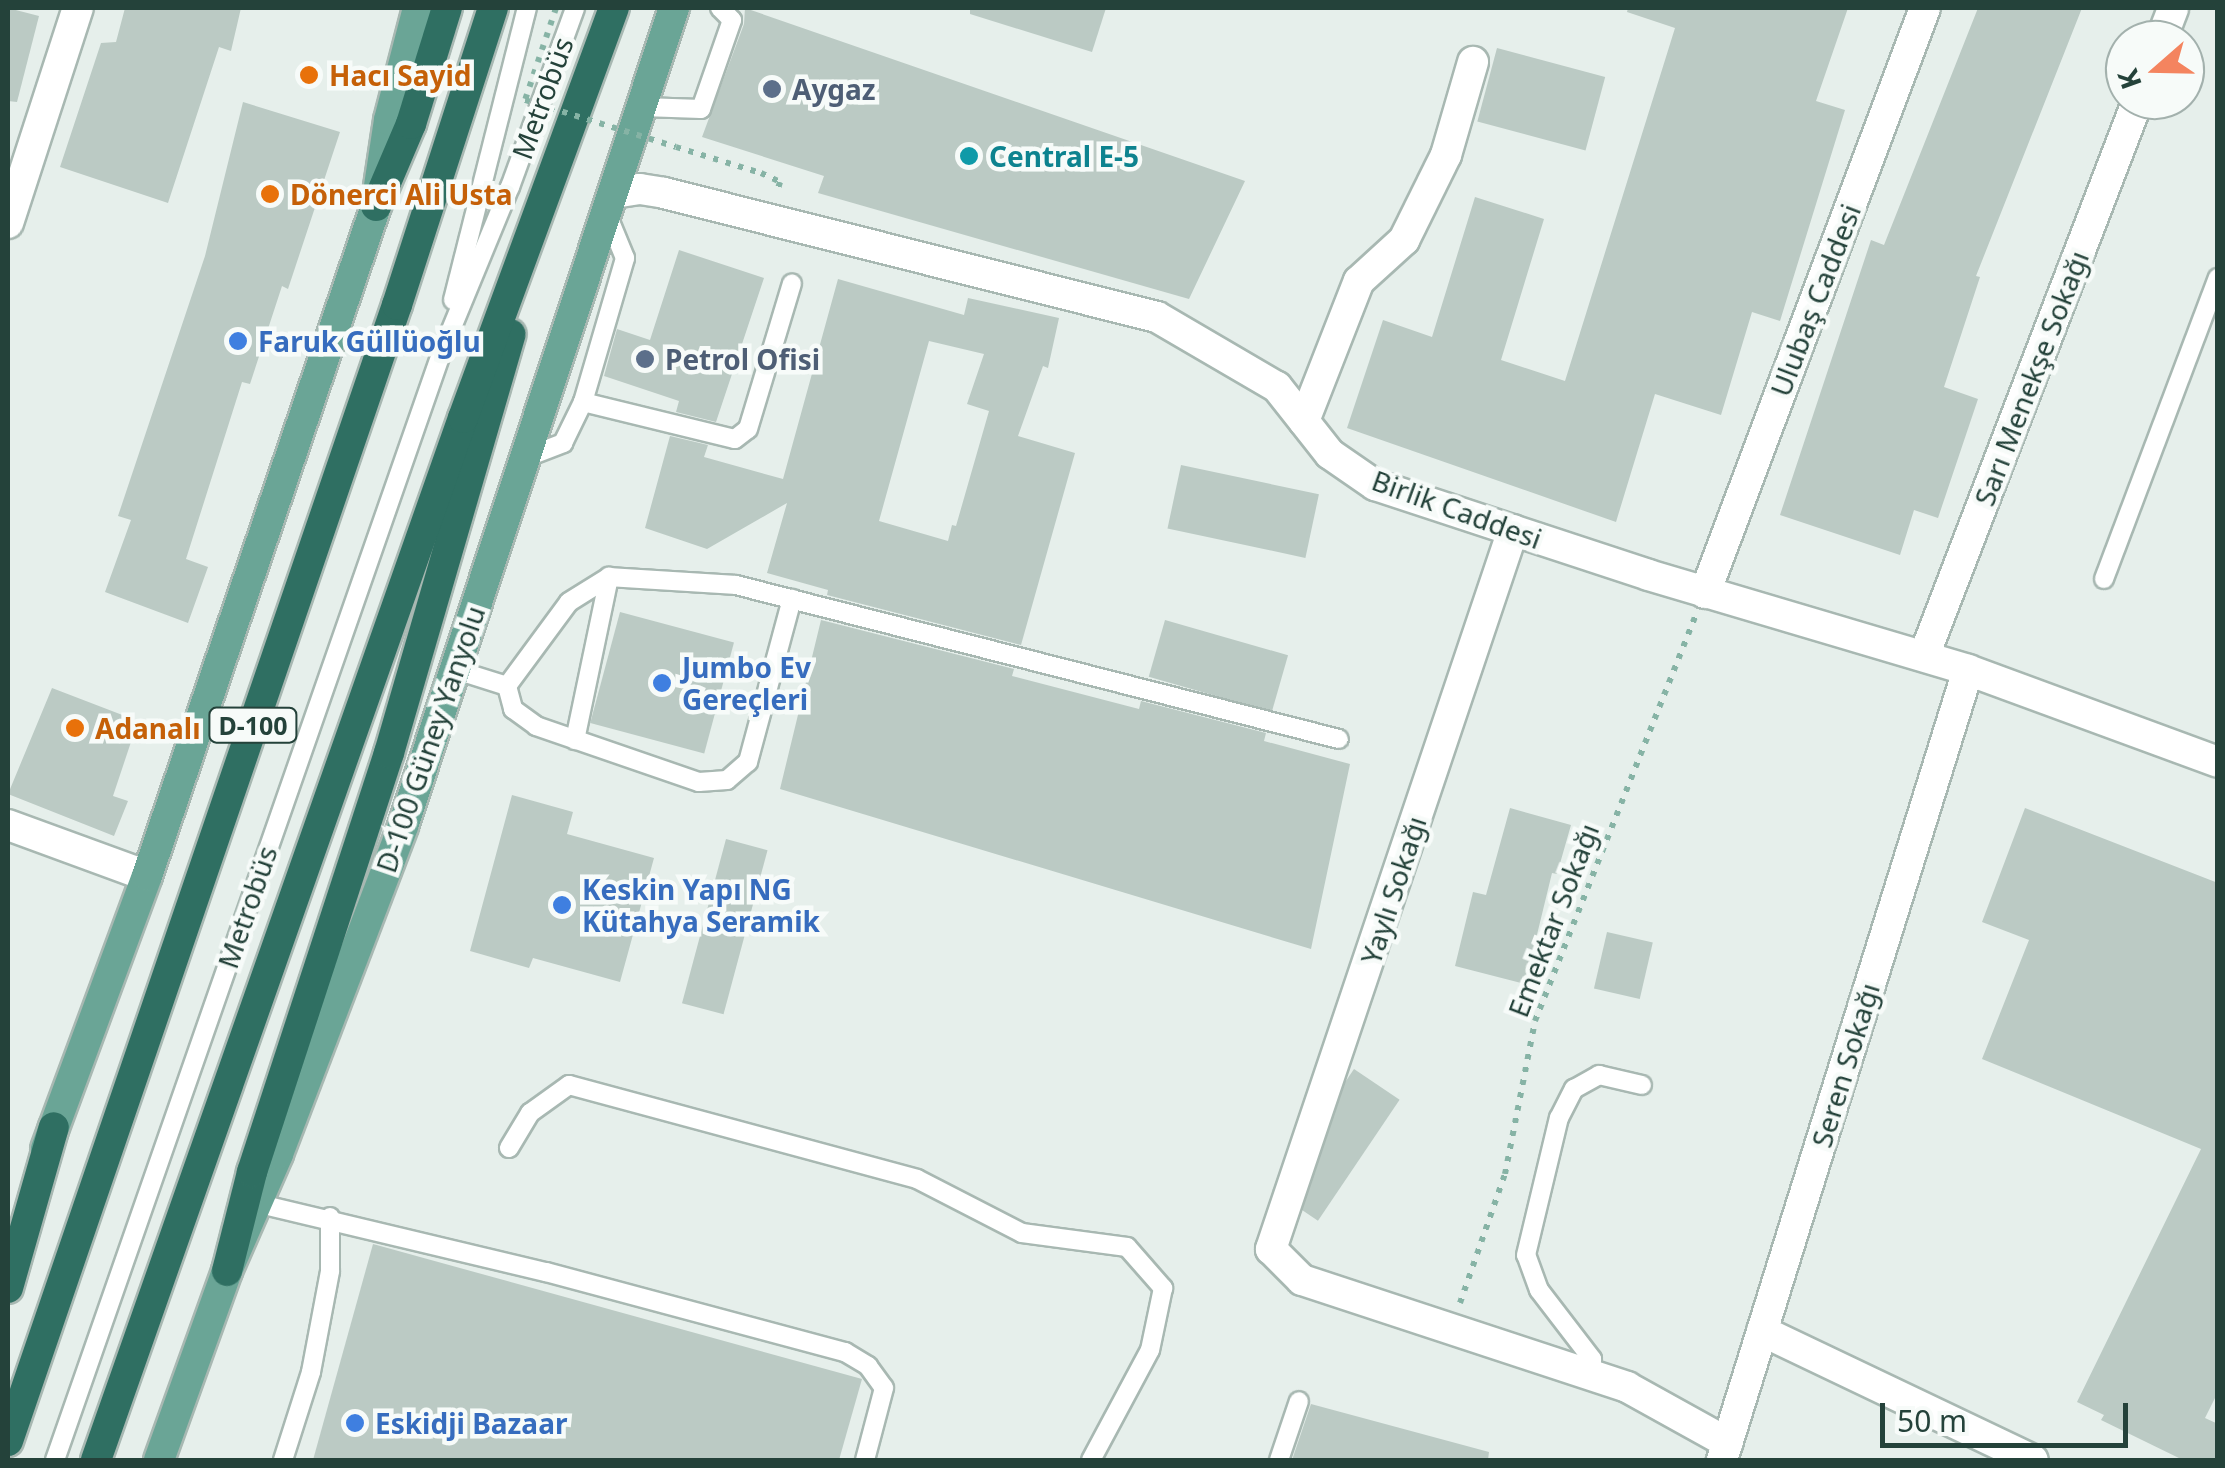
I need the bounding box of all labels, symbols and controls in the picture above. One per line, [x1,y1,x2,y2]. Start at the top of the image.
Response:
north arrow [2105,20,2205,120]
street label: Metrobüs [504,33,580,163]
place label: Hacı Sayid [329,58,472,92]
marker: Hacı Sayid [298,64,320,86]
text: K [2108,64,2150,95]
place label: Aygaz [792,72,876,106]
marker: Aygaz [761,78,783,100]
place label: Central E-5 [989,139,1139,173]
marker: Central E-5 [958,145,980,167]
place label: Dönerci Ali Usta [290,177,512,211]
marker: Dönerci Ali Usta [259,183,281,205]
street label: Ulubaş Caddesi [1763,199,1867,401]
street label: Sarı Menekşe Sokağı [1967,246,2095,510]
place label: Faruk Güllüoğlu [258,324,481,358]
marker: Faruk Güllüoğlu [227,330,249,352]
place label: Petrol Ofisi [665,342,820,376]
marker: Petrol Ofisi [634,348,656,370]
street label: Birlik Caddesi [1368,463,1546,555]
street label: D-100 Güney Yanyolu [369,601,491,877]
place label: Jumbo Ev Gereçleri [682,650,811,716]
marker: Jumbo Ev Gereçleri [651,672,673,694]
road number: D-100 [208,705,298,745]
place label: Adanalı [95,711,201,745]
marker: Adanalı [64,717,86,739]
street label: Yaylı Sokağı [1353,812,1433,968]
street label: Emektar Sokağı [1501,818,1605,1022]
street label: Metrobüs [210,841,284,973]
place label: Keskin Yapı NG Kütahya Seramik [582,872,820,938]
marker: Keskin Yapı NG Kütahya Seramik [551,894,573,916]
street label: Seren Sokağı [1804,979,1886,1151]
scale bar [1885,1383,2132,1445]
text: 50 m [1897,1400,1967,1441]
place label: Eskidji Bazaar [375,1406,567,1440]
marker: Eskidji Bazaar [344,1412,366,1434]

